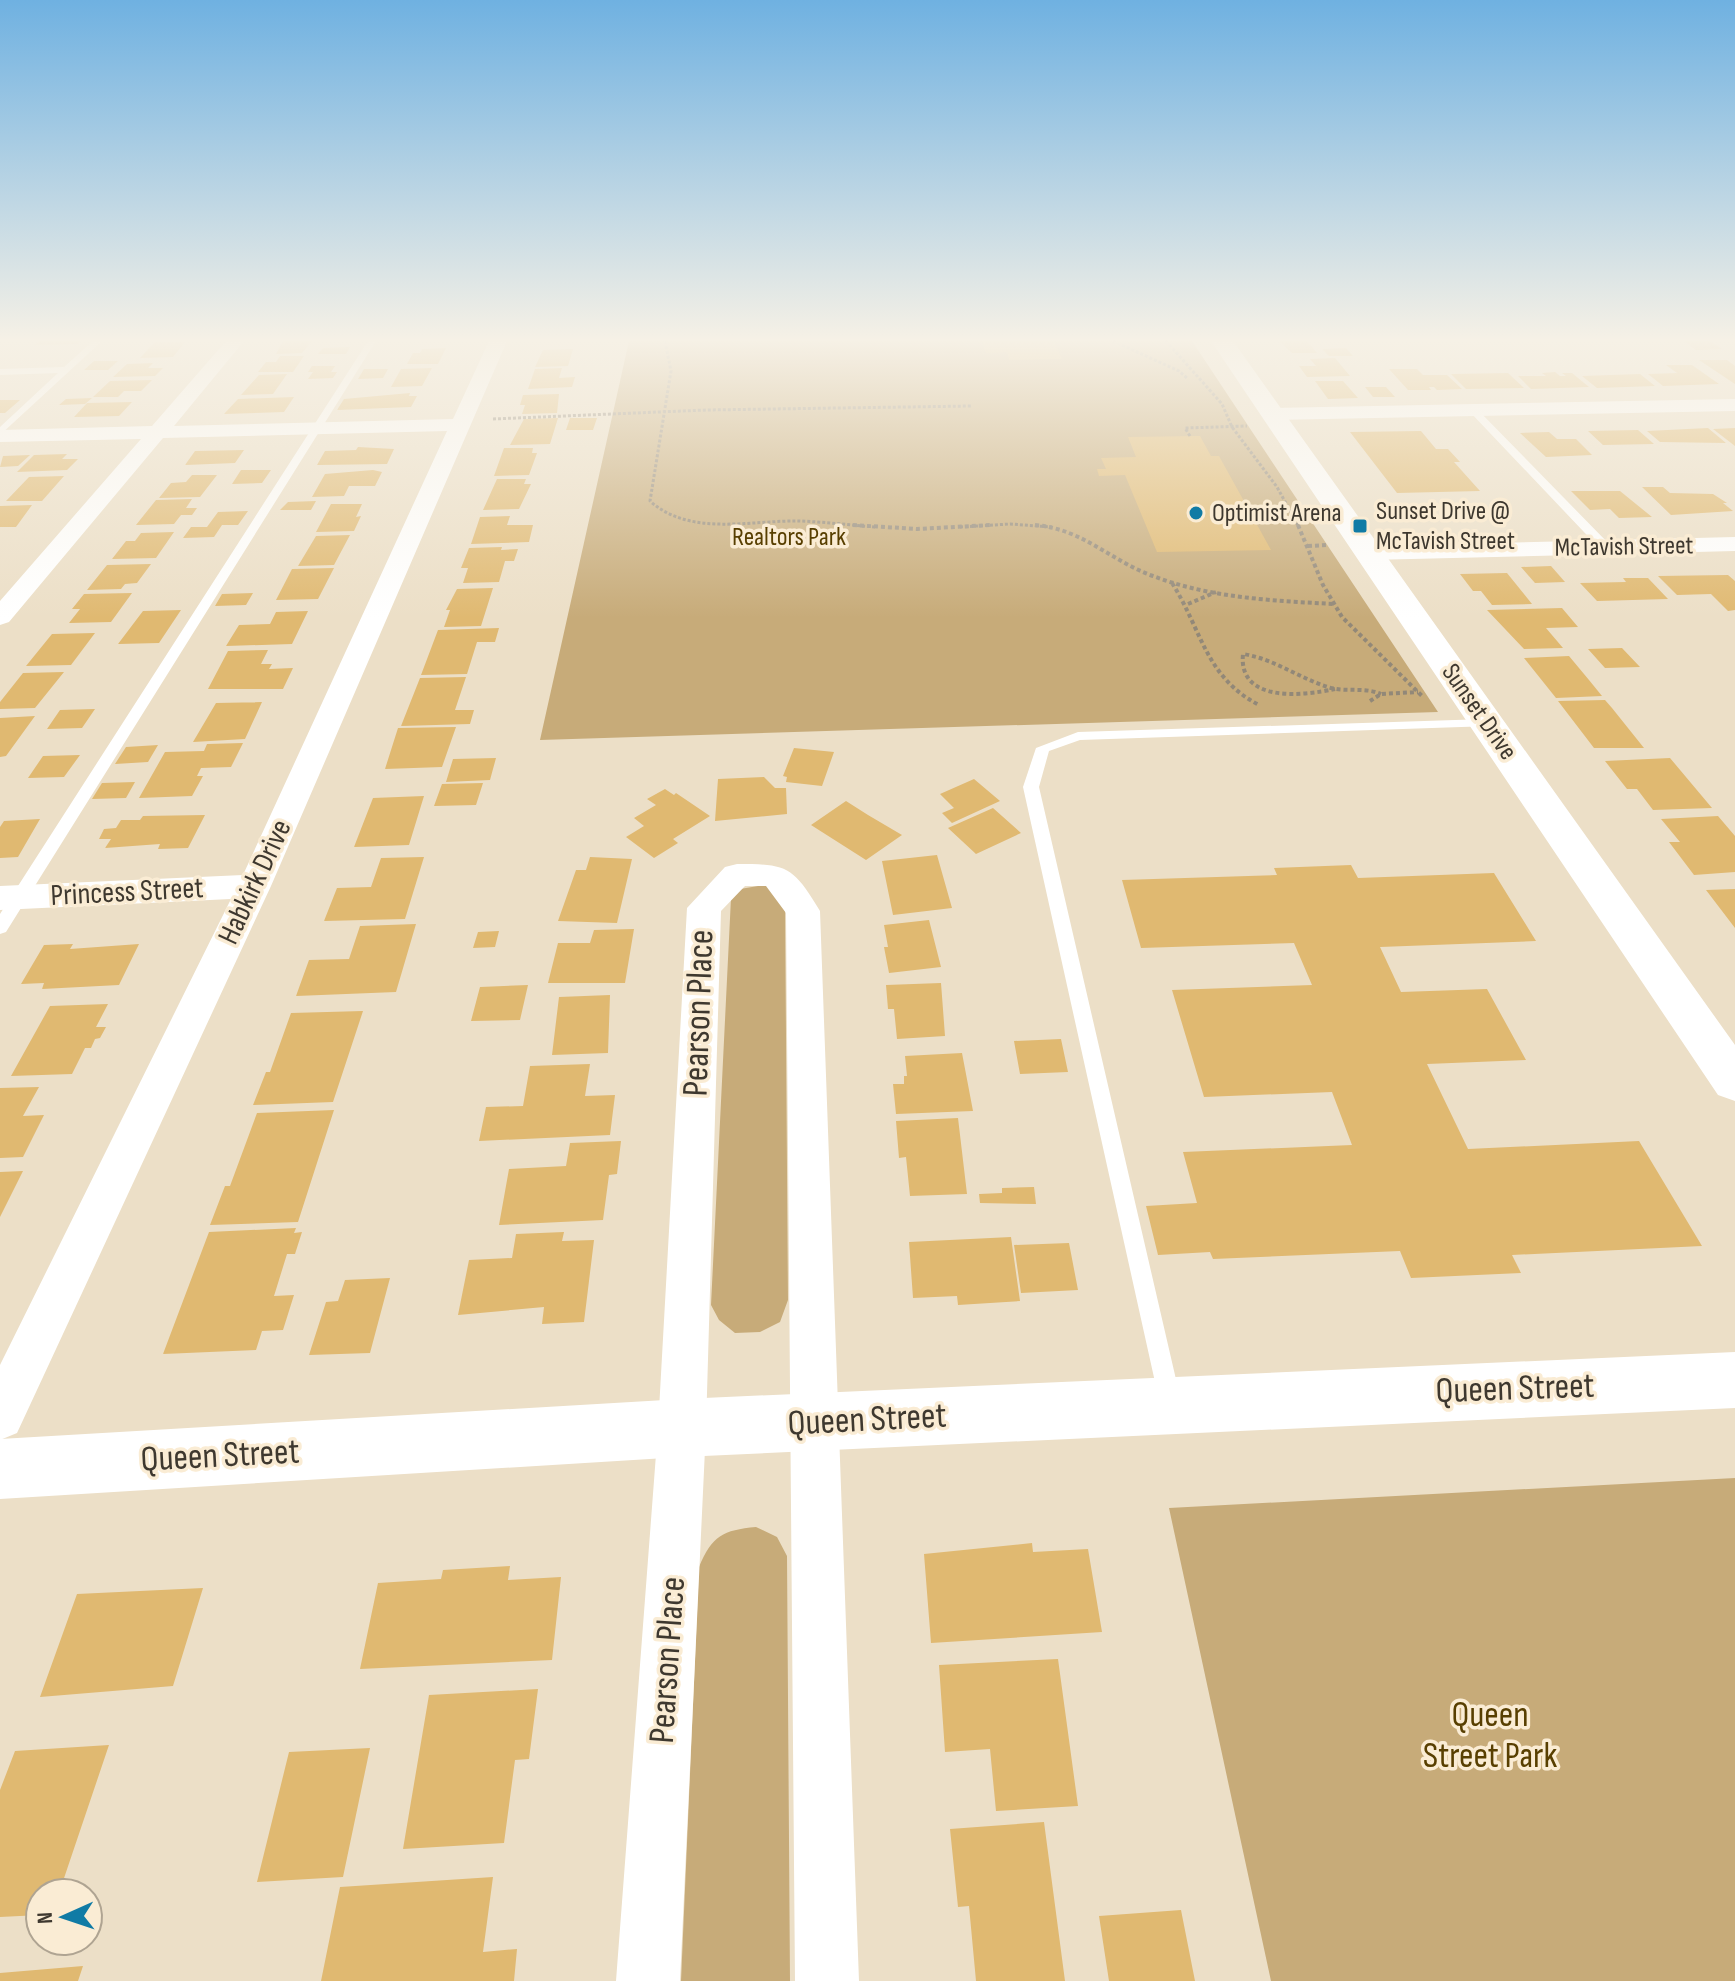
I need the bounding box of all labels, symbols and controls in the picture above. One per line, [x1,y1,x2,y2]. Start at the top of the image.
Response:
place label: Sunset Drive @ McTavish Street [1376,496,1515,557]
place label: Optimist Arena [1212,498,1342,529]
marker: Optimist Arena [1187,504,1205,522]
marker: Sunset Drive @ McTavish Street [1351,517,1369,535]
park label: Realtors Park [732,522,846,553]
street label: McTavish Street [1554,530,1694,564]
street label: Sunset Drive [1435,658,1523,766]
street label: Habkirk Drive [210,814,300,950]
street label: Princess Street [50,870,204,914]
street label: Pearson Place [675,929,723,1097]
street label: Queen Street [1435,1365,1595,1413]
street label: Queen Street [787,1394,947,1446]
street label: Queen Street [140,1430,300,1482]
street label: Pearson Place [641,1575,695,1745]
park label: Queen Street Park [1423,1694,1557,1778]
north arrow [24,1877,104,1957]
text: N [32,1911,59,1925]

